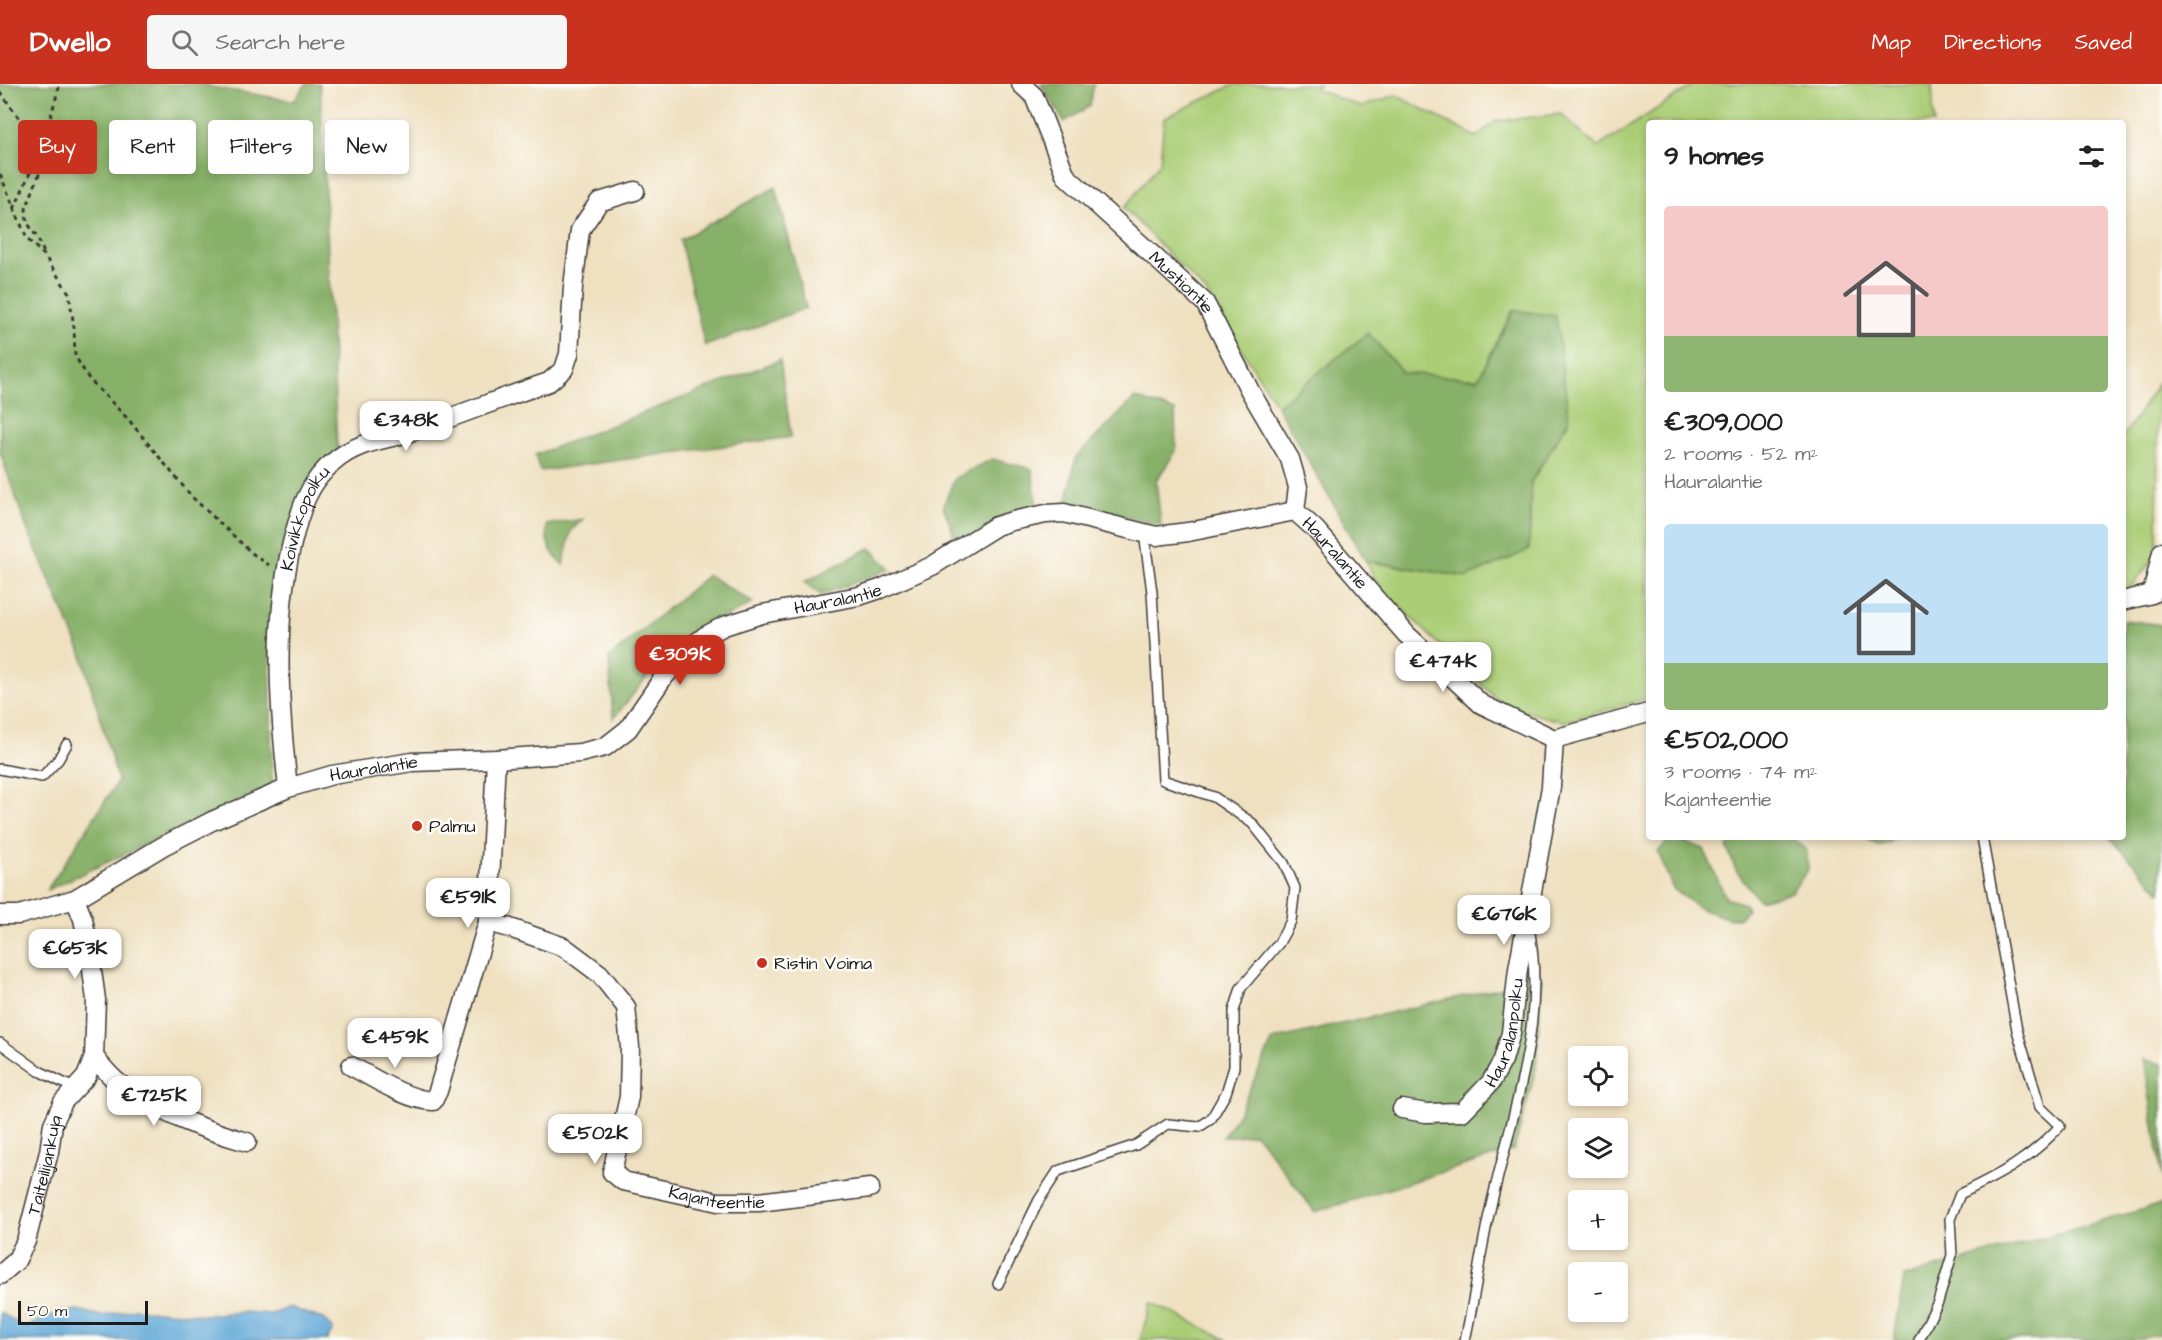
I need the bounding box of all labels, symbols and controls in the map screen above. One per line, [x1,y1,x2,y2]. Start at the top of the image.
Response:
search box [147,15,567,69]
text: Dwello [30,23,111,62]
icon: search [168,26,201,59]
text: Search here [216,27,345,58]
text: Map [1871,28,1911,57]
text: Directions [1944,28,2042,57]
text: Saved [2075,28,2132,57]
chip: Buy [18,120,97,174]
chip: Rent [109,120,196,174]
chip: Filters [208,120,313,174]
chip: New [325,120,409,174]
text: 9 homes [1664,138,1764,174]
icon: filters [2075,140,2108,173]
street label: Mustiontie [1143,245,1220,318]
icon: home [1832,245,1940,353]
pin: €348K [364,401,448,452]
text: €309,000 [1664,404,1783,440]
text: €348K [374,406,438,434]
text: 2 rooms · 52 m² [1664,440,1818,468]
street label: Koivikkopolku [275,460,336,573]
text: Hauralantie [1664,468,1763,496]
street label: Hauralantie [1296,511,1374,595]
icon: home [1832,563,1940,671]
street label: Hauralantie [792,577,885,621]
pin: €309K [638,635,722,686]
text: €309K [649,640,711,668]
pin: €474K [1401,642,1485,693]
text: €474K [1409,647,1477,675]
text: €502,000 [1664,722,1788,758]
street label: Hauralantie [328,750,419,788]
text: 3 rooms · 74 m² [1664,758,1817,786]
text: Kajanteentie [1664,786,1772,814]
place label: Palmu [429,814,476,839]
marker: Palmu [410,819,424,833]
pin: €591K [426,878,510,929]
text: €591K [440,883,496,911]
pin: €676K [1462,895,1546,946]
text: €676K [1471,900,1537,928]
pin: €653K [33,929,117,980]
text: €653K [43,934,107,962]
place label: Ristin Voima [774,951,872,976]
marker: Ristin Voima [755,956,769,970]
street label: Hauralanpolku [1478,977,1530,1092]
pin: €459K [353,1018,437,1069]
text: €459K [361,1023,429,1051]
map controls [1568,1046,1628,1322]
button: locate [1568,1046,1628,1106]
pin: €725K [112,1076,196,1127]
text: €725K [121,1081,187,1109]
street label: Taiteilijankuja [21,1110,69,1218]
pin: €502K [553,1114,637,1165]
button: layers [1568,1118,1628,1178]
text: €502K [562,1119,628,1147]
street label: Kajanteentie [666,1179,767,1215]
button: + [1568,1190,1628,1250]
button: − [1568,1262,1628,1322]
scale bar [18,1298,148,1326]
text: 50 m [27,1300,67,1322]

